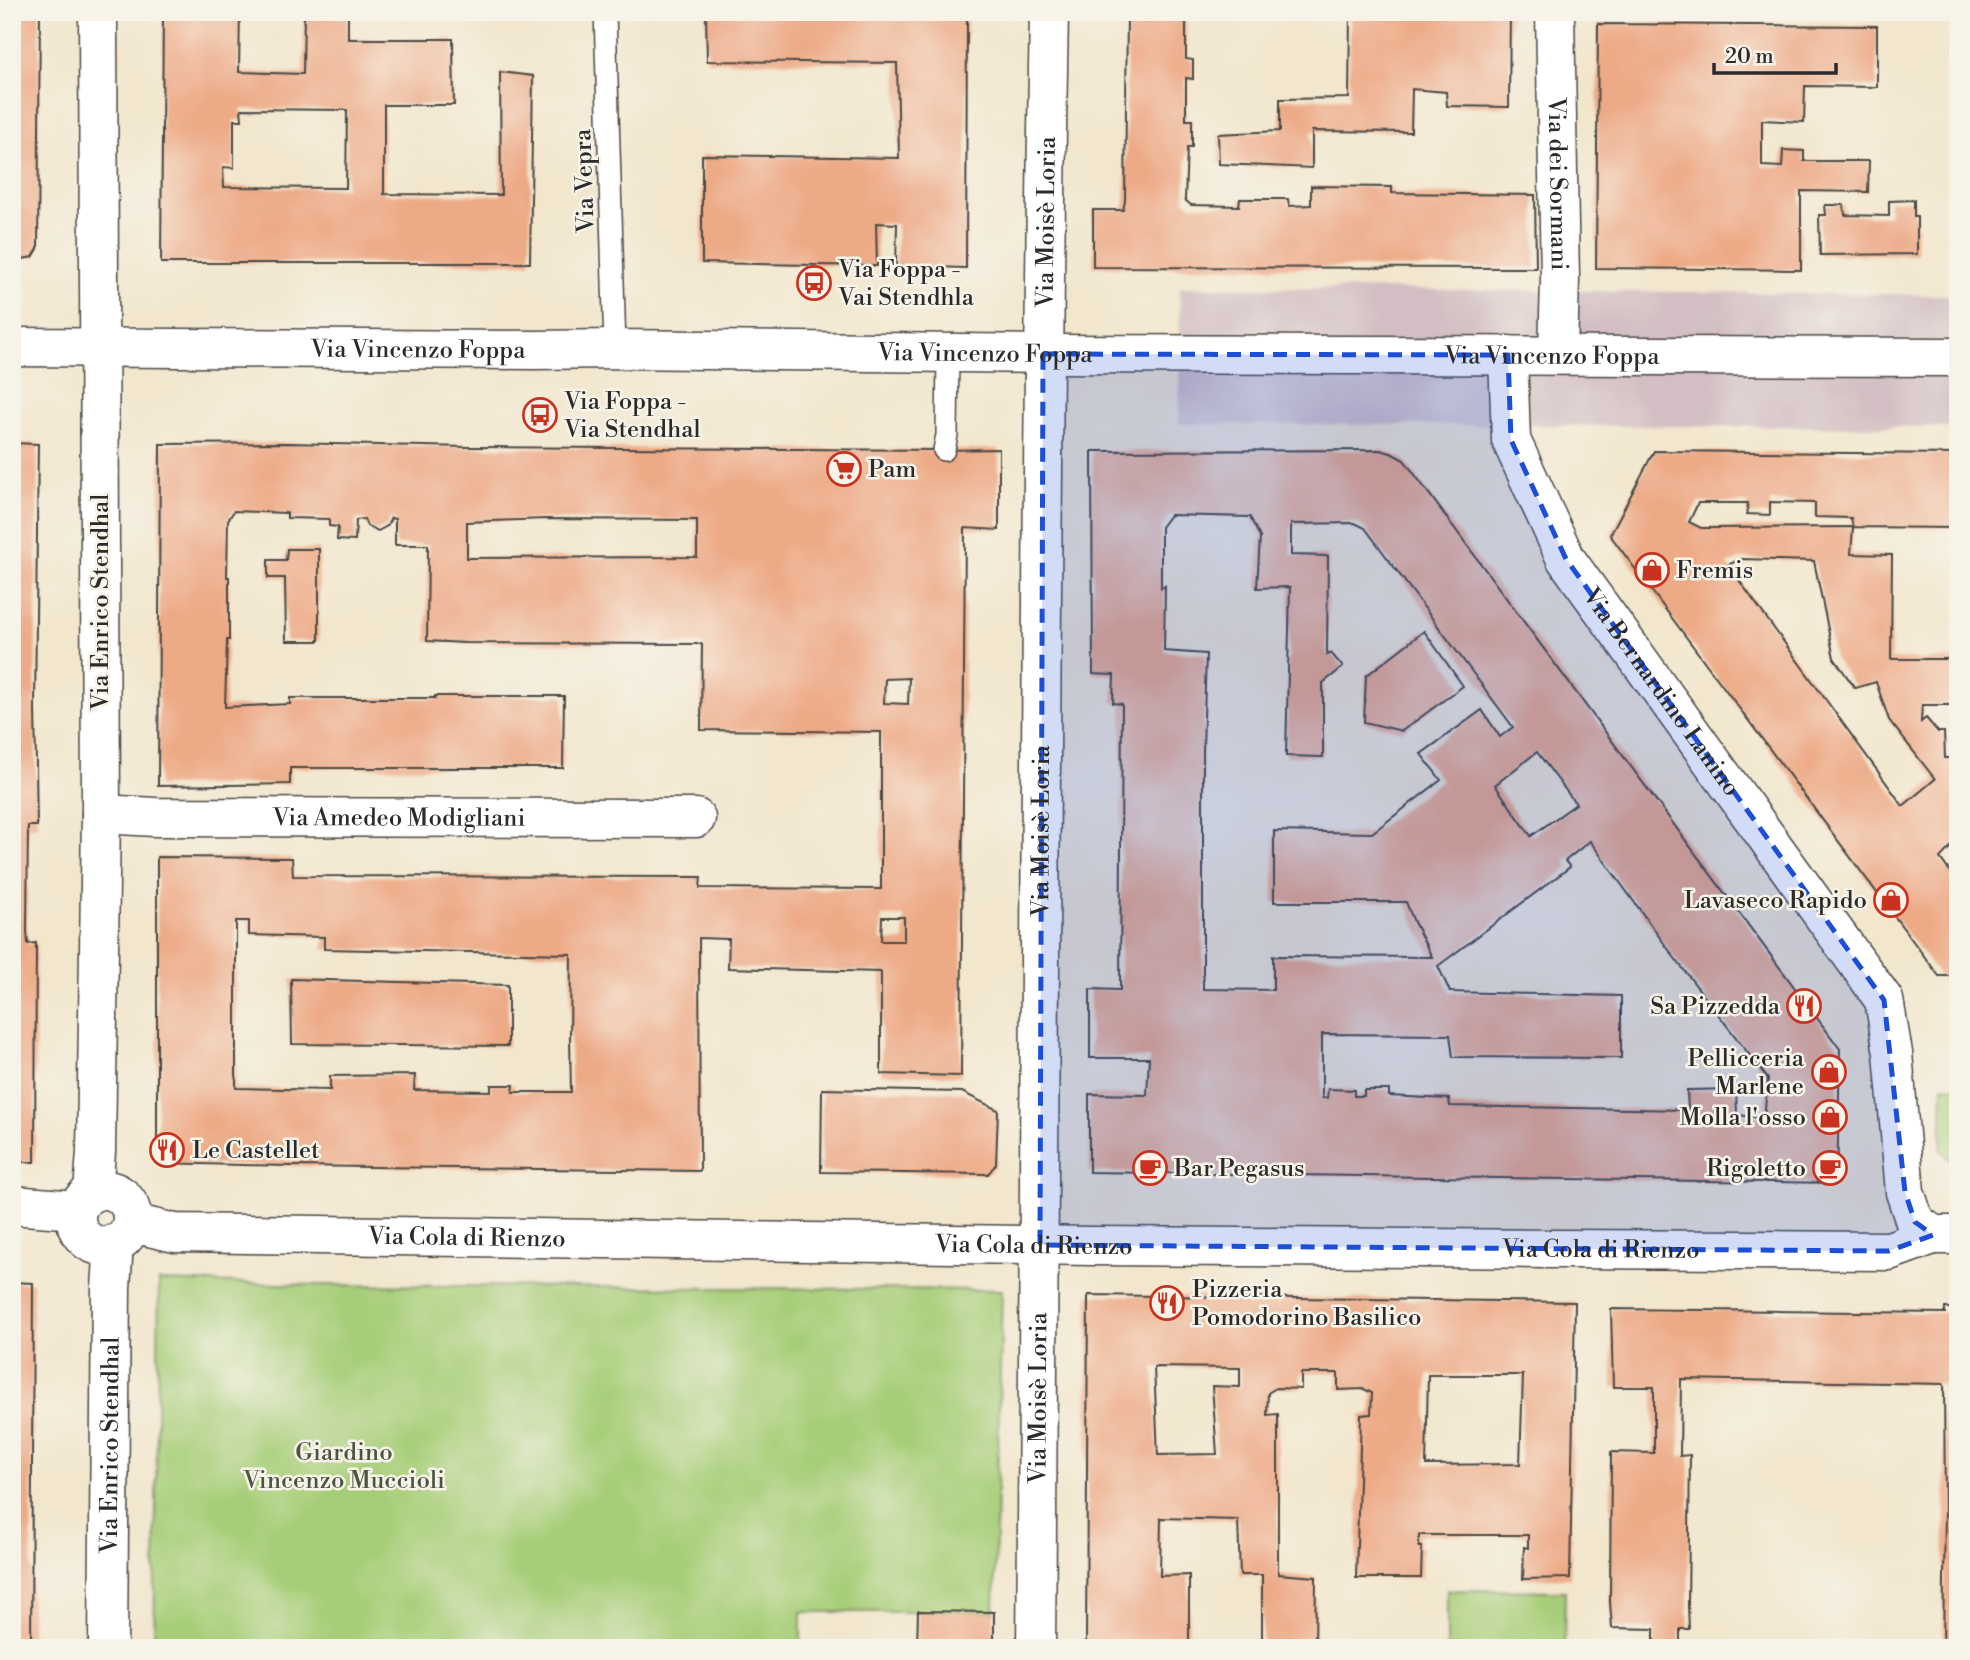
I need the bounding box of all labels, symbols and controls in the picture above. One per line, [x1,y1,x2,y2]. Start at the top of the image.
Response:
scale bar [1714,32,1837,76]
text: 20 m [1725,44,1774,70]
street label: Via dei Sormani [1541,96,1574,271]
street label: Via Vepra [568,127,602,235]
street label: Via Moisè Loria [1031,135,1063,309]
place label: Via Foppa - Vai Stendhla [837,255,975,313]
bus stop icon: Via Foppa - Vai Stendhla [795,264,833,302]
street label: Via Vincenzo Foppa [309,335,526,366]
street label: Via Vincenzo Foppa [876,338,1093,370]
street label: Via Vincenzo Foppa [1443,341,1660,372]
place label: Via Foppa - Via Stendhal [563,387,701,445]
bus stop icon: Via Foppa - Via Stendhal [521,396,559,434]
supermarket icon: Pam [825,450,863,488]
place label: Pam [868,455,916,485]
street label: Via Enrico Stendhal [86,494,116,711]
shop icon: Fremis [1633,551,1671,589]
place label: Fremis [1676,556,1753,586]
street label: Via Bernardino Lanino [1575,582,1746,803]
street label: Via Moisè Loria [1026,744,1057,918]
street label: Via Amedeo Modigliani [271,803,525,834]
shop icon: Lavaseco Rapido [1872,881,1910,919]
place label: Lavaseco Rapido [1684,886,1867,916]
restaurant icon: Sa Pizzedda [1785,987,1823,1025]
place label: Sa Pizzedda [1650,992,1781,1022]
place label: Pellicceria Marlene [1688,1044,1805,1102]
shop icon: Pellicceria Marlene [1810,1053,1848,1091]
shop icon: Molla l'osso [1811,1098,1849,1136]
place label: Molla l'osso [1680,1103,1806,1133]
restaurant icon: Le Castellet [148,1131,186,1169]
place label: Le Castellet [192,1136,320,1166]
cafe icon: Bar Pegasus [1131,1149,1169,1187]
cafe icon: Rigoletto [1811,1149,1849,1187]
place label: Bar Pegasus [1173,1154,1305,1184]
place label: Rigoletto [1706,1154,1806,1184]
street label: Via Cola di Rienzo [367,1222,566,1255]
street label: Via Cola di Rienzo [934,1230,1133,1262]
street label: Via Cola di Rienzo [1501,1235,1700,1266]
place label: Pizzeria Pomodorino Basilico [1192,1275,1422,1333]
restaurant icon: Pizzeria Pomodorino Basilico [1148,1284,1186,1322]
street label: Via Moisè Loria [1023,1311,1054,1485]
street label: Via Enrico Stendhal [95,1336,127,1555]
park label: Giardino Vincenzo Muccioli [242,1438,445,1496]

